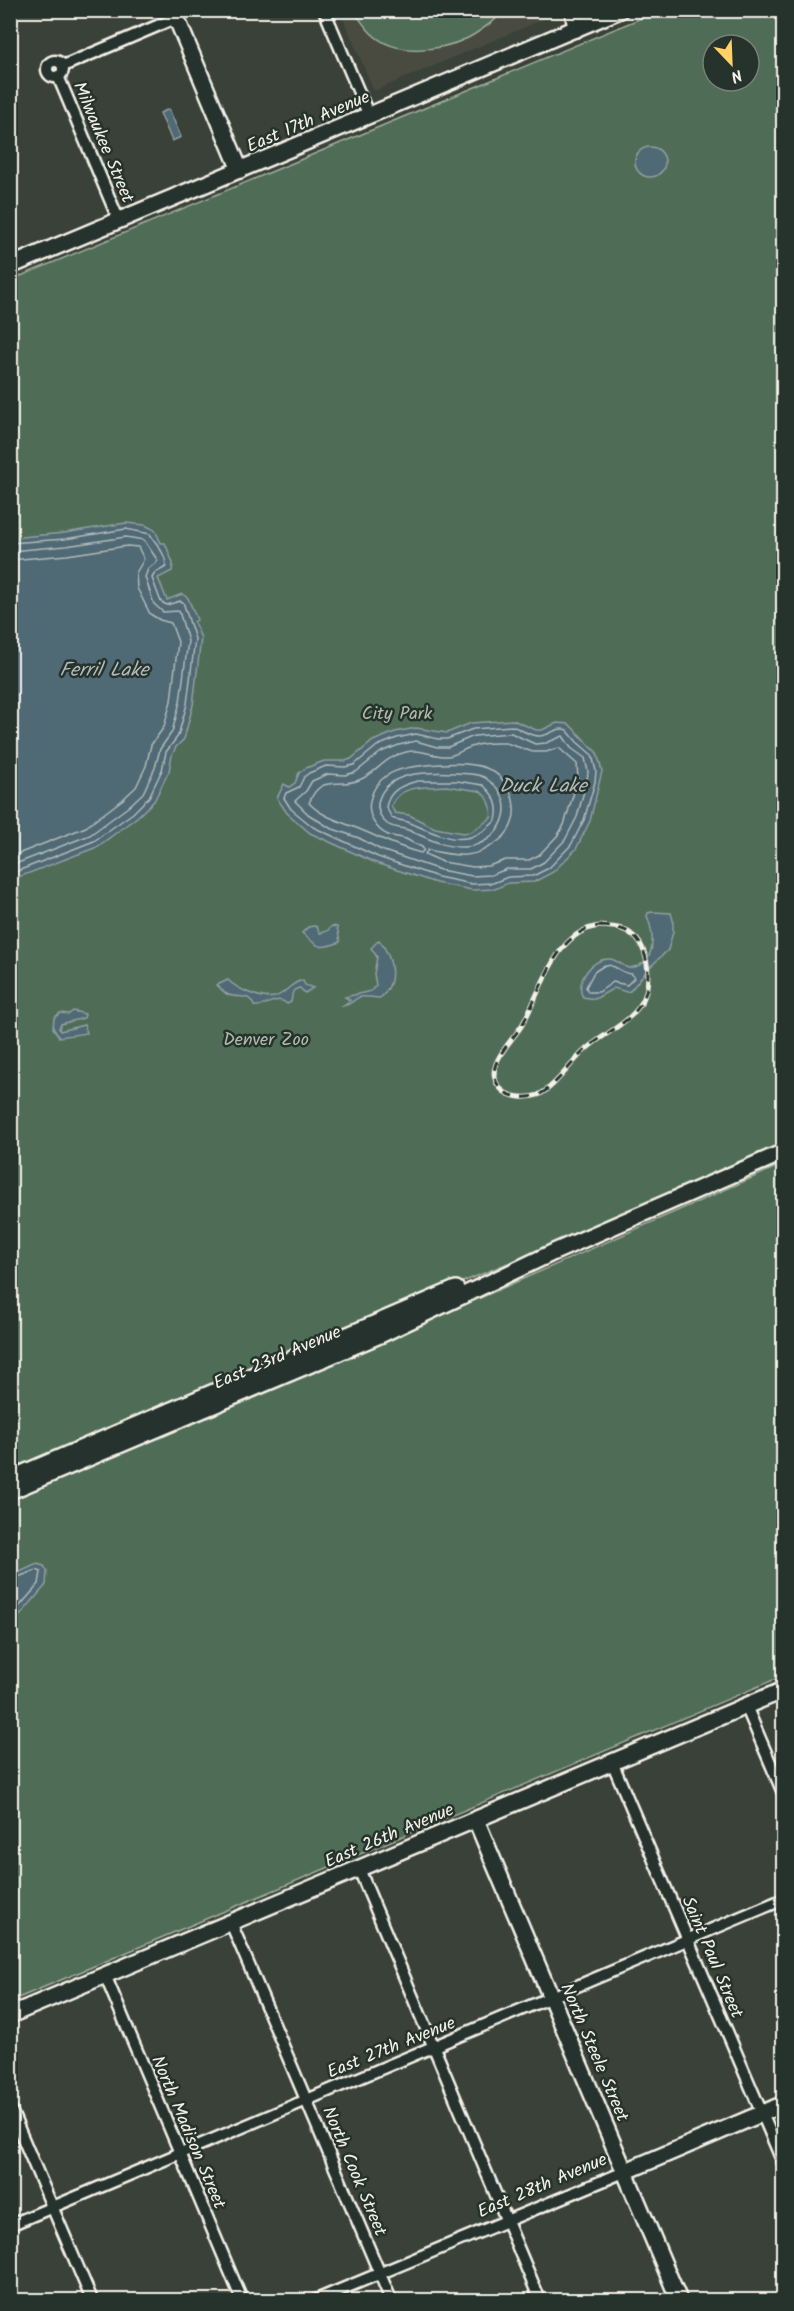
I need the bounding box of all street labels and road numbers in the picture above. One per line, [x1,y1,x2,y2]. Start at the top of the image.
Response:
street label: Milwaukee Street [64,77,142,209]
street label: East 17th Avenue [242,83,375,161]
street label: East 23rd Avenue [209,1318,346,1398]
street label: East 26th Avenue [320,1796,459,1877]
street label: Saint Paul Street [673,1892,751,2024]
street label: North Steele Street [551,1979,636,2127]
street label: East 27th Avenue [323,2009,460,2087]
street label: North Madison Street [142,2051,233,2215]
street label: North Cook Street [313,2102,394,2242]
street label: East 28th Avenue [473,2146,612,2227]

